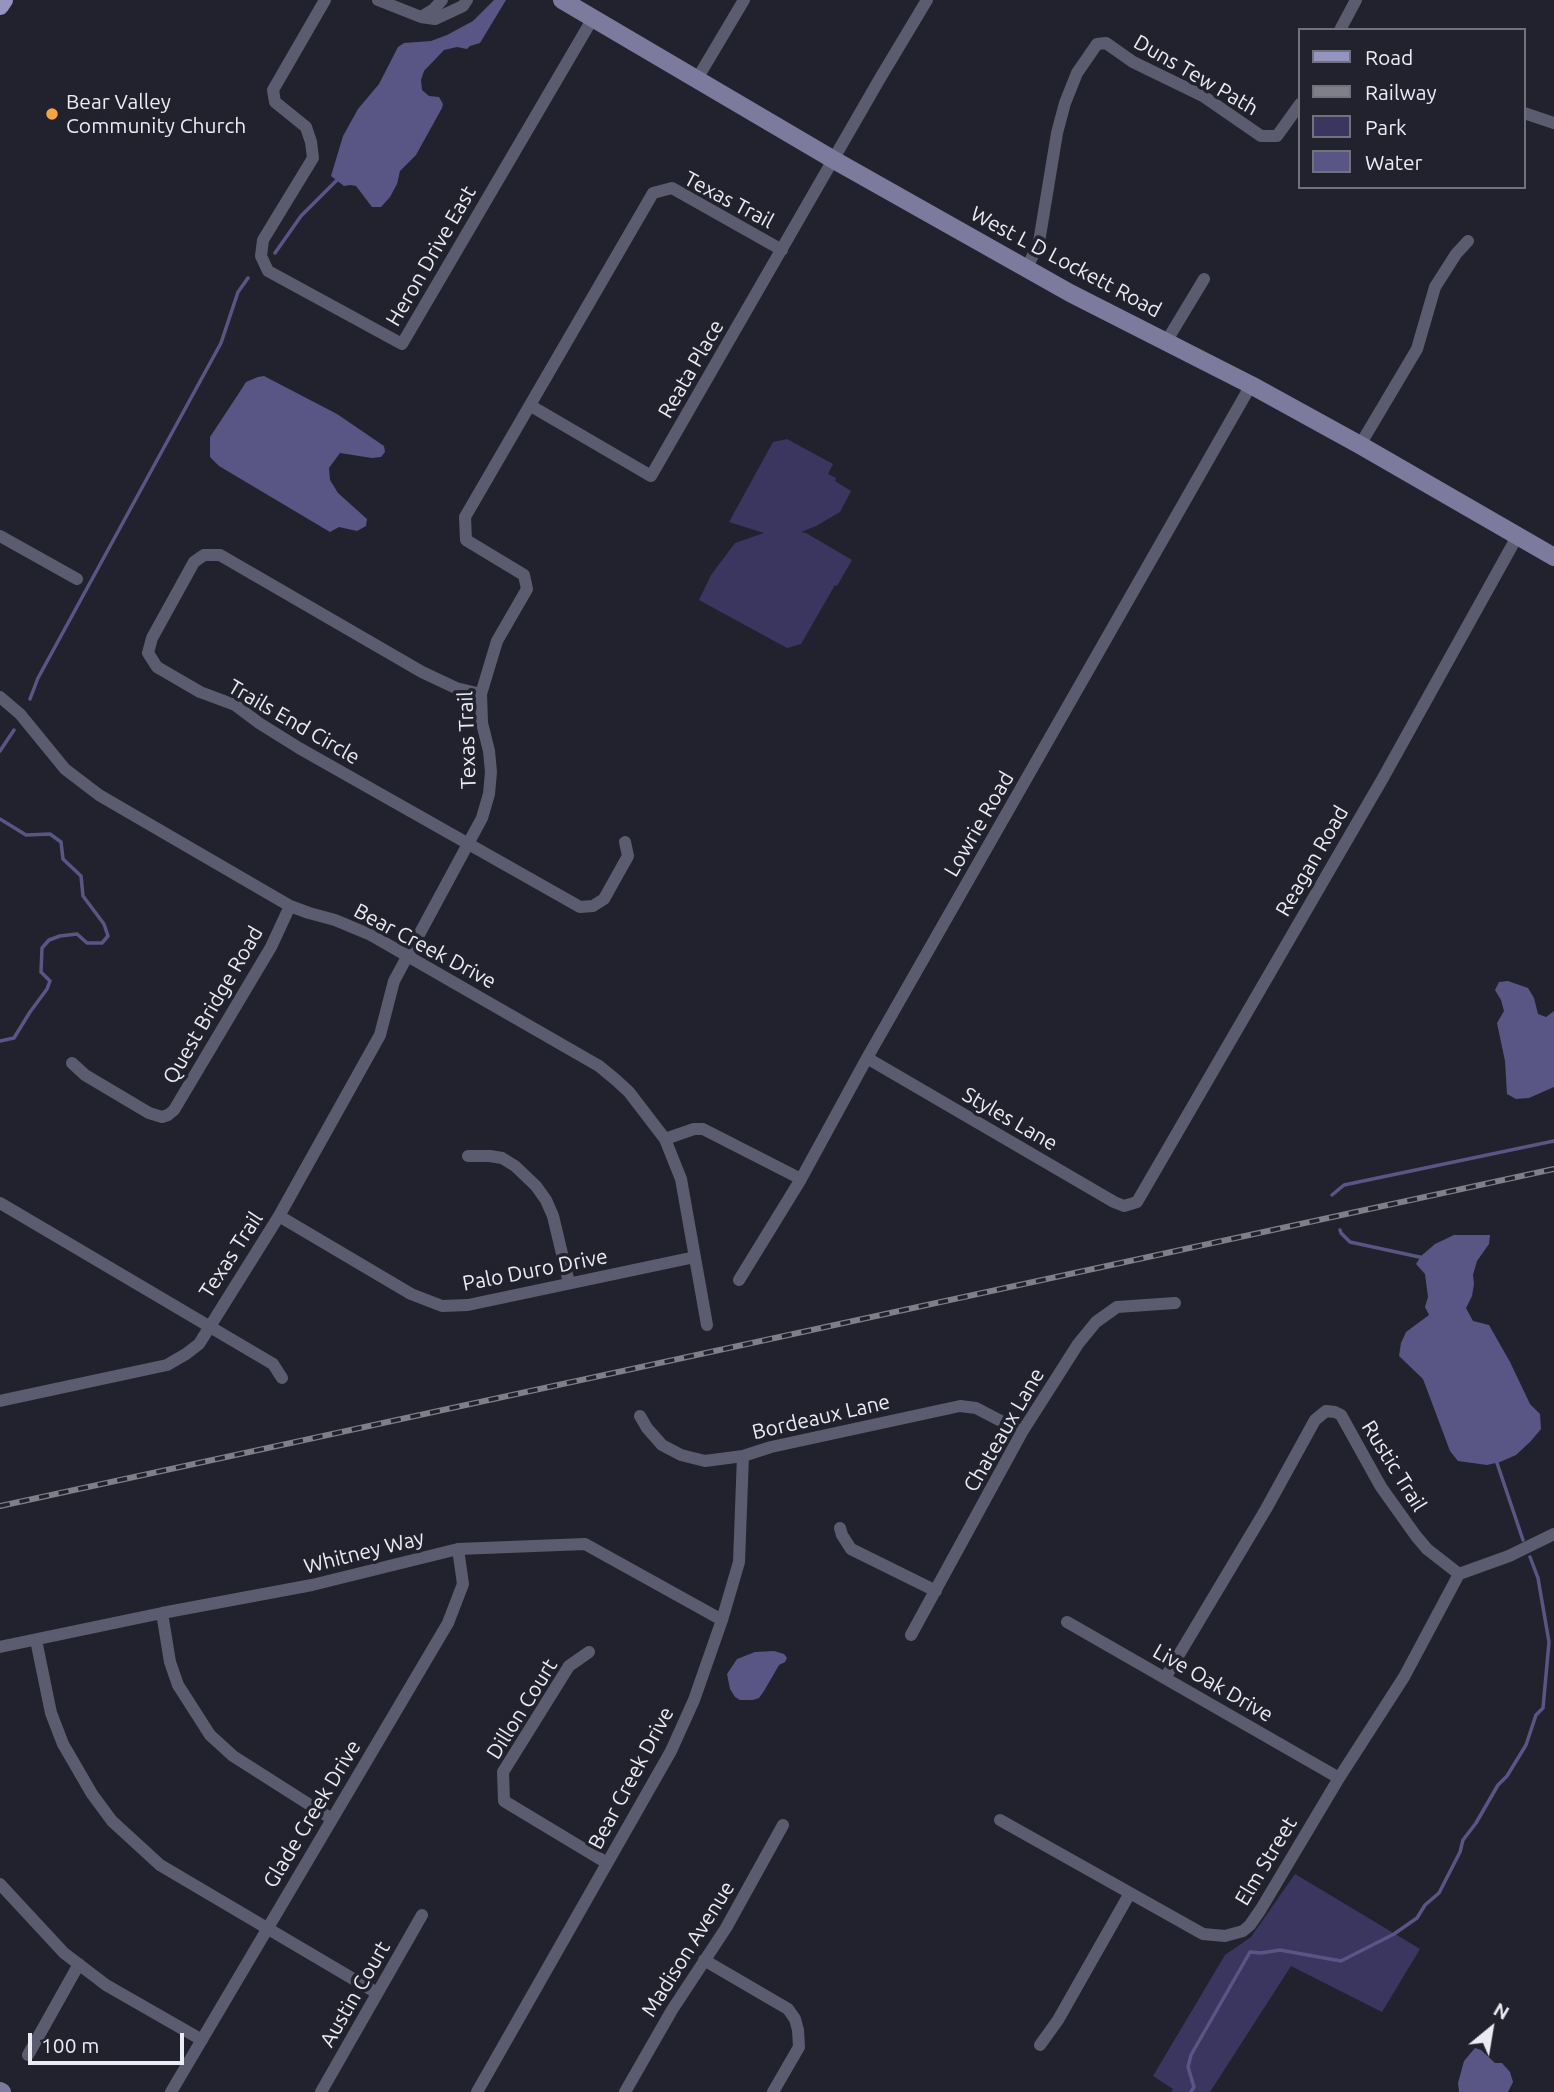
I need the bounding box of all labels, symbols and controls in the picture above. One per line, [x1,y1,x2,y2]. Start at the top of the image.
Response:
legend [1298,28,1526,189]
street label: Duns Tew Path [1129,29,1263,121]
text: Road [1365,45,1413,69]
text: Railway [1365,80,1437,104]
place label: Bear Valley Community Church [66,89,246,139]
marker: Bear Valley Community Church [44,106,60,122]
text: Park [1365,115,1407,139]
text: Water [1365,150,1423,174]
street label: Texas Trail [680,166,778,234]
street label: Heron Drive East [381,181,481,331]
street label: West L D Lockett Road [966,201,1166,323]
street label: Reata Place [653,315,729,423]
street label: Trails End Circle [224,674,364,770]
street label: Texas Trail [453,691,481,789]
street label: Lowrie Road [939,767,1019,881]
street label: Reagan Road [1270,801,1354,921]
street label: Bear Creek Drive [350,898,500,994]
street label: Quest Bridge Road [158,922,268,1088]
street label: Styles Lane [958,1082,1062,1156]
street label: Texas Trail [194,1207,268,1303]
street label: Palo Duro Drive [460,1244,610,1296]
street label: Chateaux Lane [958,1364,1050,1496]
street label: Bordeaux Lane [750,1389,892,1445]
street label: Rustic Trail [1356,1416,1432,1516]
street label: Whitney Way [301,1525,427,1579]
street label: Live Oak Drive [1148,1638,1278,1728]
street label: Dillon Court [481,1654,563,1764]
street label: Bear Creek Drive [583,1703,679,1853]
street label: Glade Creek Drive [258,1736,366,1892]
street label: Elm Street [1230,1812,1302,1910]
street label: Madison Avenue [636,1876,740,2022]
street label: Austin Court [315,1936,395,2052]
north arrow [1456,1994,1526,2064]
text: N [1490,1998,1513,2024]
scale bar [32,2018,187,2062]
text: 100 m [41,2033,99,2057]

